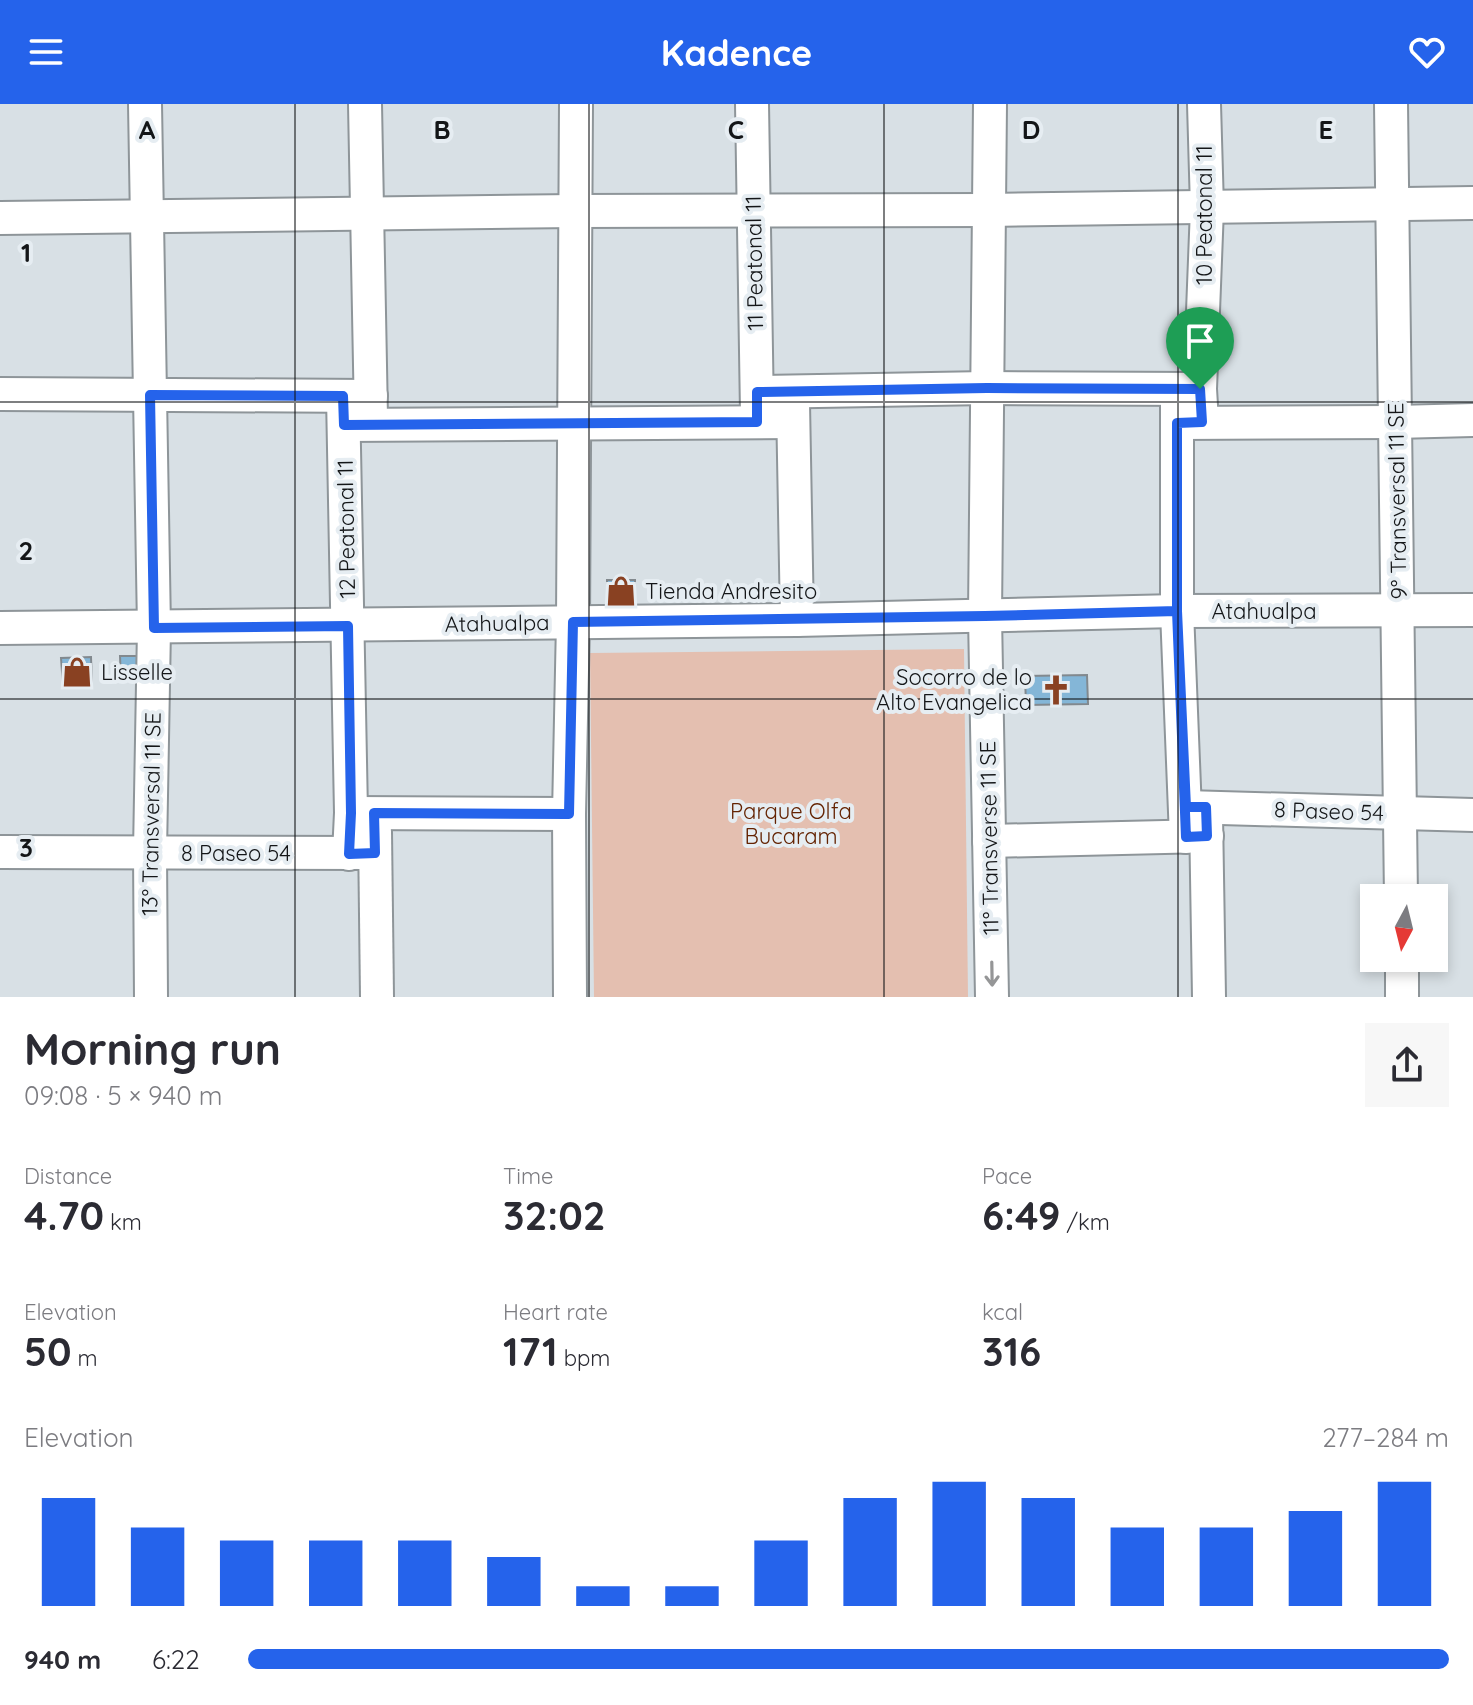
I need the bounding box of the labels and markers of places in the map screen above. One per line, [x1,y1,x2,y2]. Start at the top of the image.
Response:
pin [1166,307,1234,389]
shop icon: Tienda Andresito [604,574,638,608]
place label: Tienda Andresito [645,577,817,605]
shop icon: Lisselle [60,655,94,689]
place label: Lisselle [101,658,173,686]
place label: Socorro de lo Alto Evangelica [876,663,1032,716]
church icon: Socorro de lo Alto Evangelica [1039,673,1073,707]

